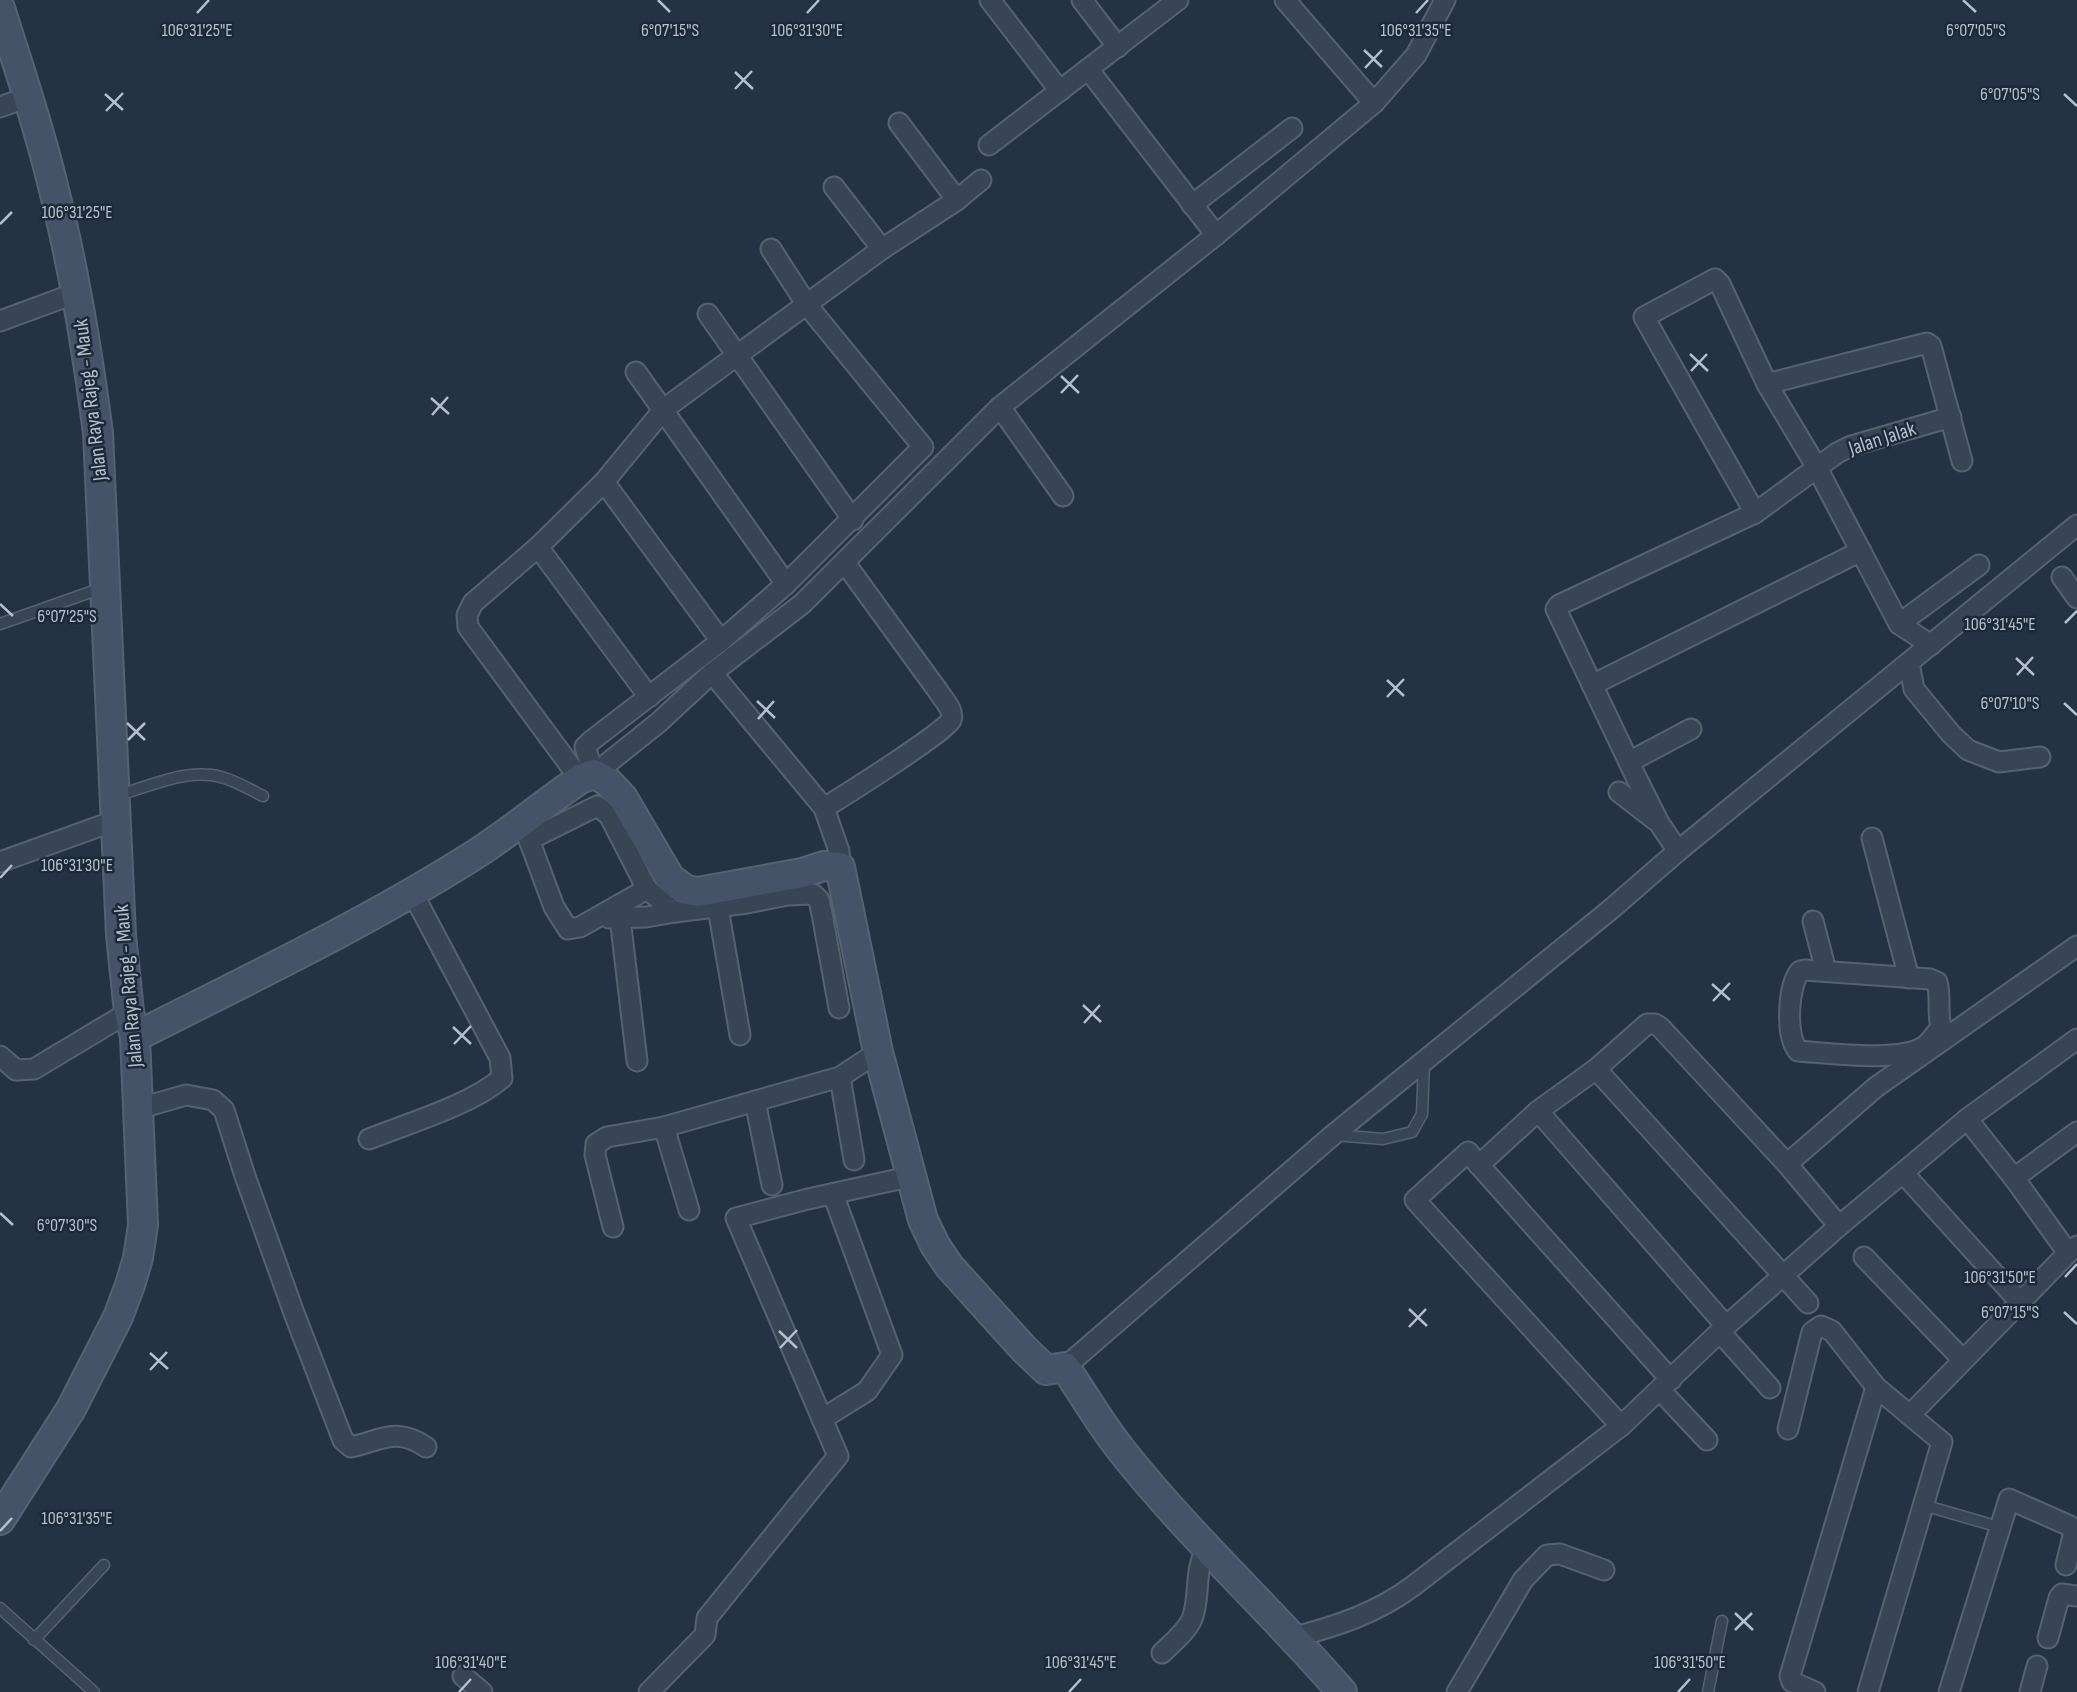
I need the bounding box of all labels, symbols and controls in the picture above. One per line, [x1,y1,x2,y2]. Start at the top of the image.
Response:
text: 106°31'25"E [161,20,233,41]
text: 6°07'15"S [641,20,699,41]
text: 106°31'30"E [771,20,843,41]
text: 106°31'35"E [1380,20,1452,41]
text: 6°07'05"S [1946,20,2006,41]
text: 6°07'05"S [1980,84,2040,105]
text: 106°31'25"E [41,202,113,223]
street label: Jalan Raya Rajeg - Mauk [68,317,113,483]
street label: Jalan Jalak [1844,416,1919,461]
text: 6°07'25"S [37,606,97,627]
text: 106°31'45"E [1964,614,2036,635]
text: 6°07'10"S [1980,693,2040,714]
text: 106°31'30"E [41,855,113,876]
street label: Jalan Raya Rajeg - Mauk [109,904,148,1069]
text: 6°07'30"S [37,1215,97,1236]
text: 106°31'50"E [1964,1267,2036,1288]
text: 6°07'15"S [1981,1302,2039,1323]
text: 106°31'35"E [41,1508,113,1529]
text: 106°31'40"E [435,1652,507,1673]
text: 106°31'45"E [1045,1652,1117,1673]
text: 106°31'50"E [1654,1652,1726,1673]

